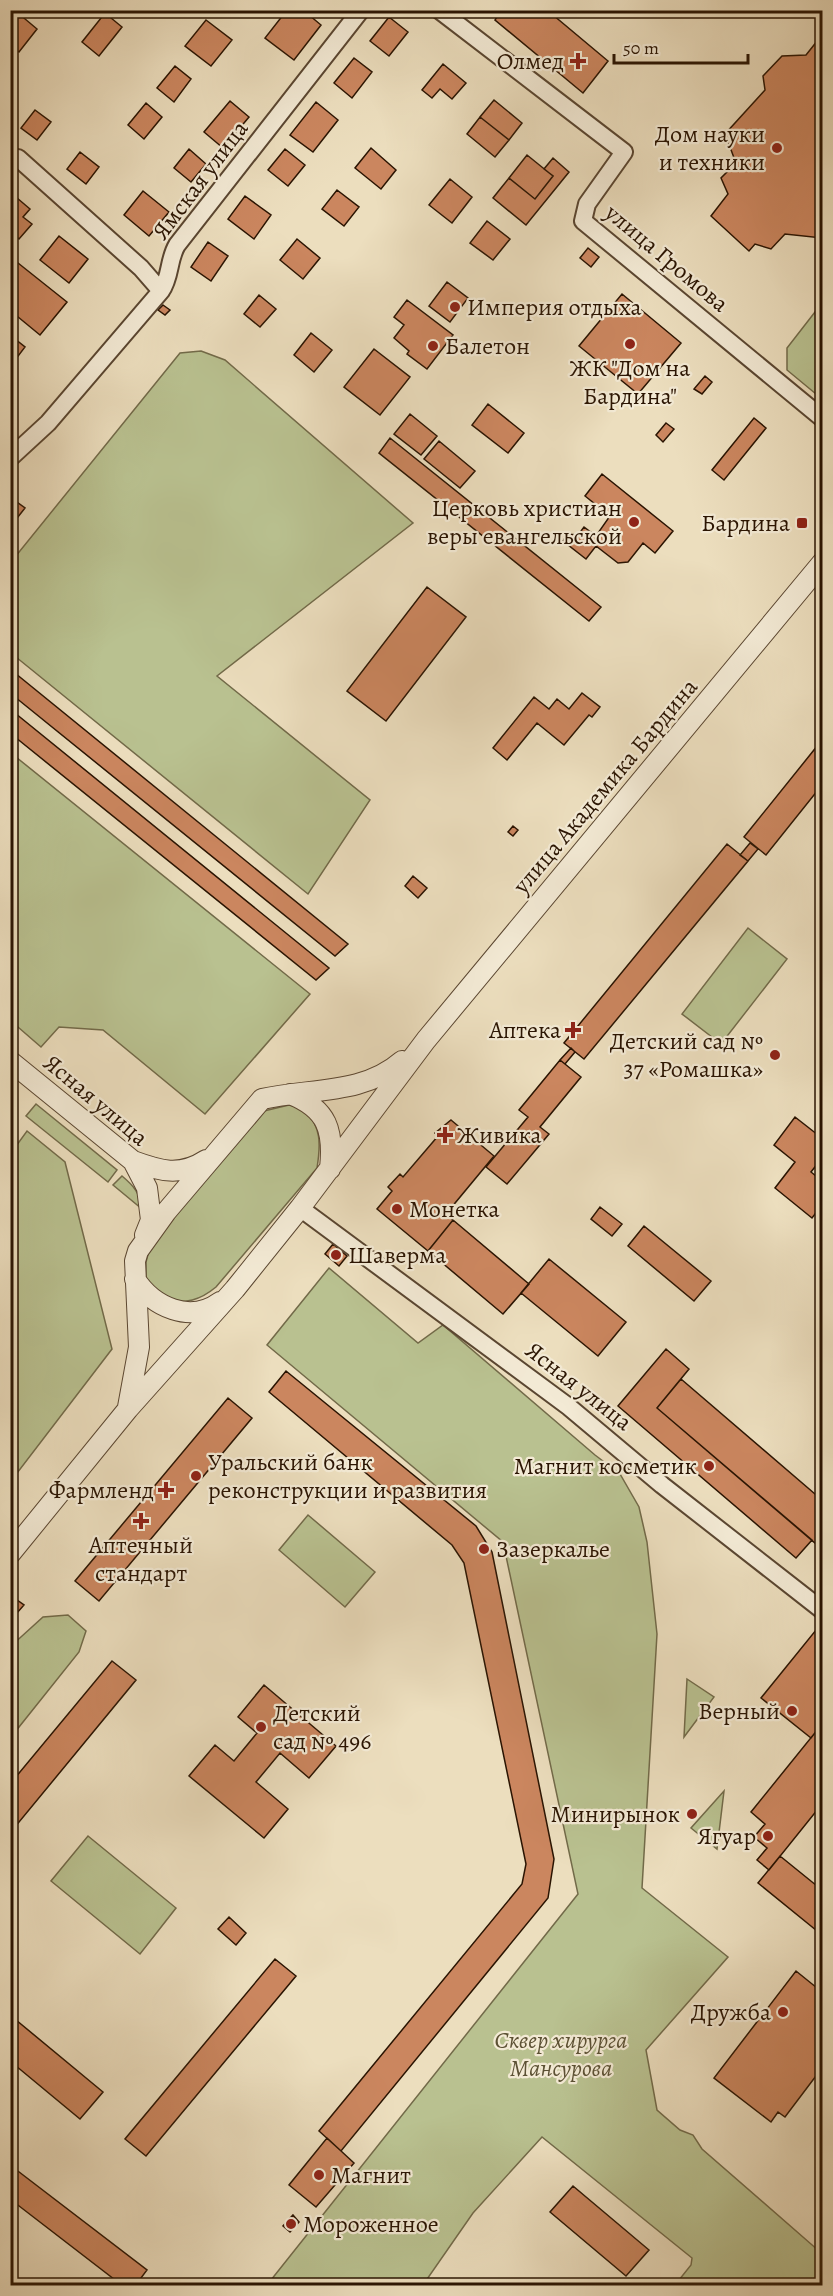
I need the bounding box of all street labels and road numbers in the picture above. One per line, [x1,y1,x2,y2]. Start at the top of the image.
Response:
street label: Ямская улица [145,114,255,246]
street label: улица Громова [598,196,736,319]
street label: улица Академика Бардина [505,671,705,901]
street label: Ясная улица [37,1047,155,1153]
street label: Ясная улица [519,1334,639,1438]

